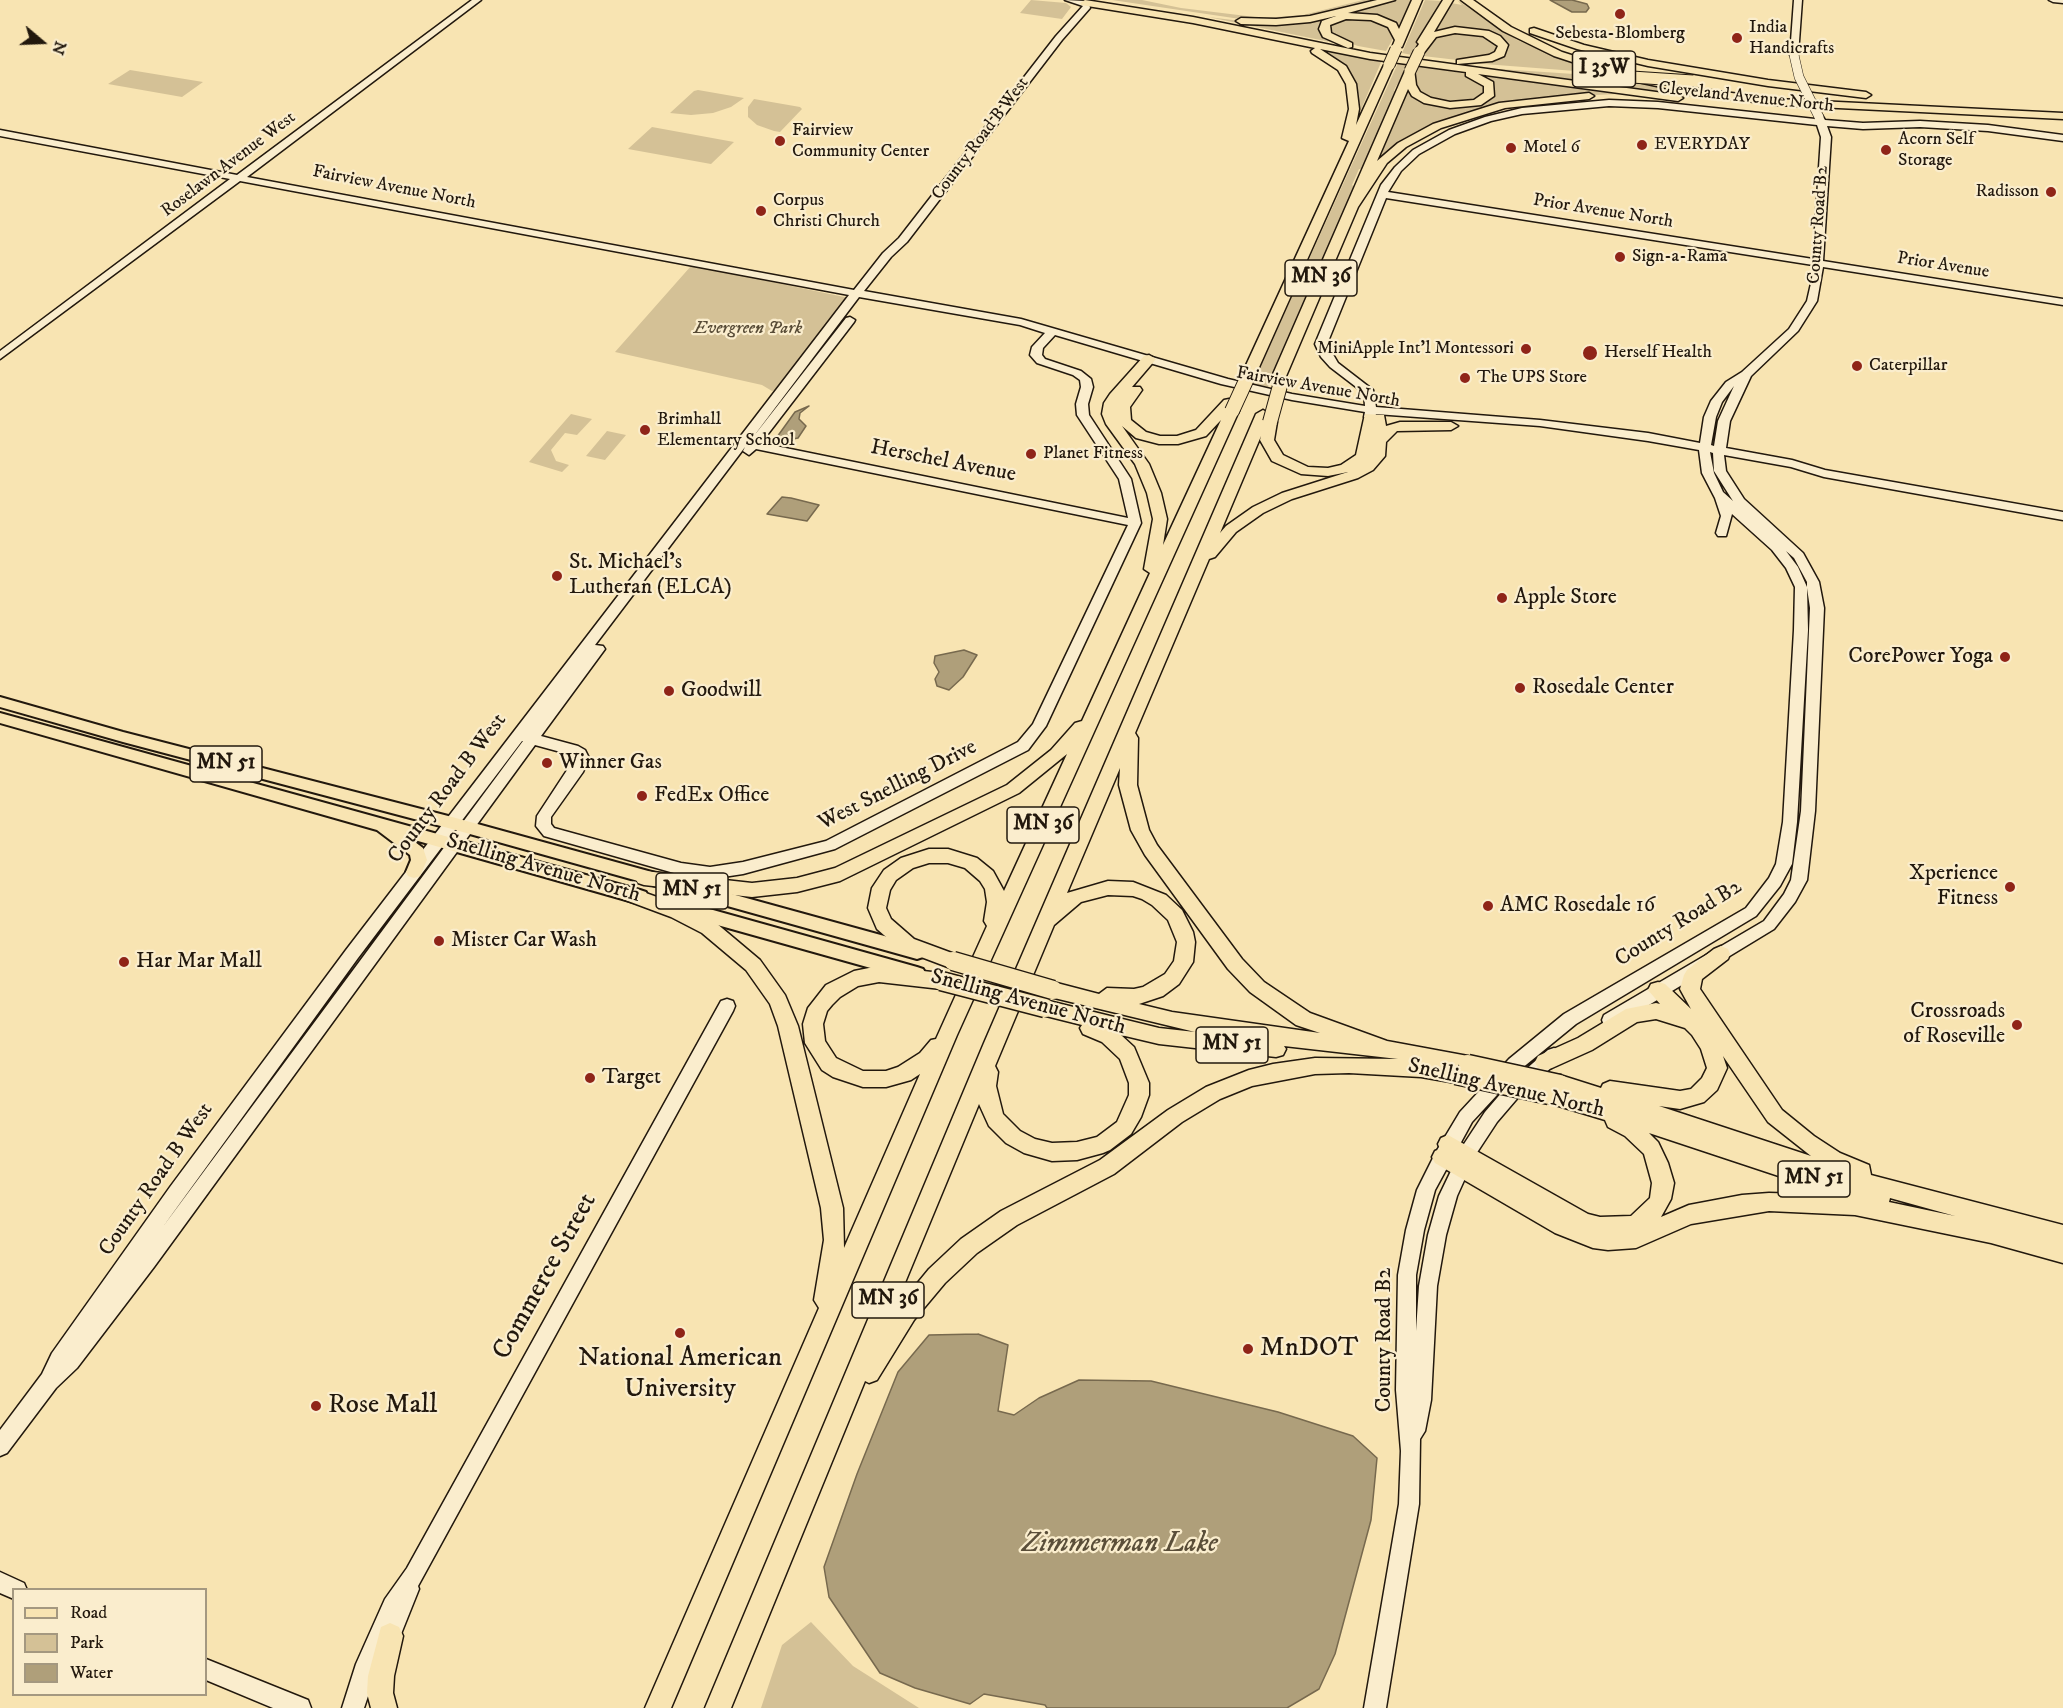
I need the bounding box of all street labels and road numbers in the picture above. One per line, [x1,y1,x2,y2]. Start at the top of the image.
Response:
road number: I 35W [1572,51,1636,87]
street label: County Road B West [928,73,1034,205]
street label: Cleveland Avenue North [1657,78,1835,118]
street label: Roselawn Avenue West [158,107,300,223]
street label: Fairview Avenue North [311,162,477,214]
street label: County Road B2 [1804,165,1834,285]
street label: Prior Avenue North [1531,190,1675,234]
street label: Prior Avenue [1895,248,1991,284]
road number: MN 36 [1285,260,1357,296]
street label: Fairview Avenue North [1234,363,1402,413]
street label: Herschel Avenue [868,435,1018,489]
street label: County Road B West [383,709,513,869]
street label: West Snelling Drive [814,735,982,837]
road number: MN 51 [190,746,262,782]
road number: MN 36 [1007,807,1079,843]
street label: Snelling Avenue North [443,829,643,909]
road number: MN 51 [656,873,728,909]
street label: County Road B2 [1611,875,1747,973]
street label: Snelling Avenue North [927,964,1129,1042]
road number: MN 51 [1196,1027,1268,1063]
street label: Snelling Avenue North [1405,1054,1607,1124]
street label: County Road B West [94,1098,220,1262]
road number: MN 51 [1778,1161,1850,1197]
street label: Commerce Street [487,1188,605,1366]
street label: County Road B2 [1372,1268,1398,1412]
road number: MN 36 [852,1282,924,1318]

